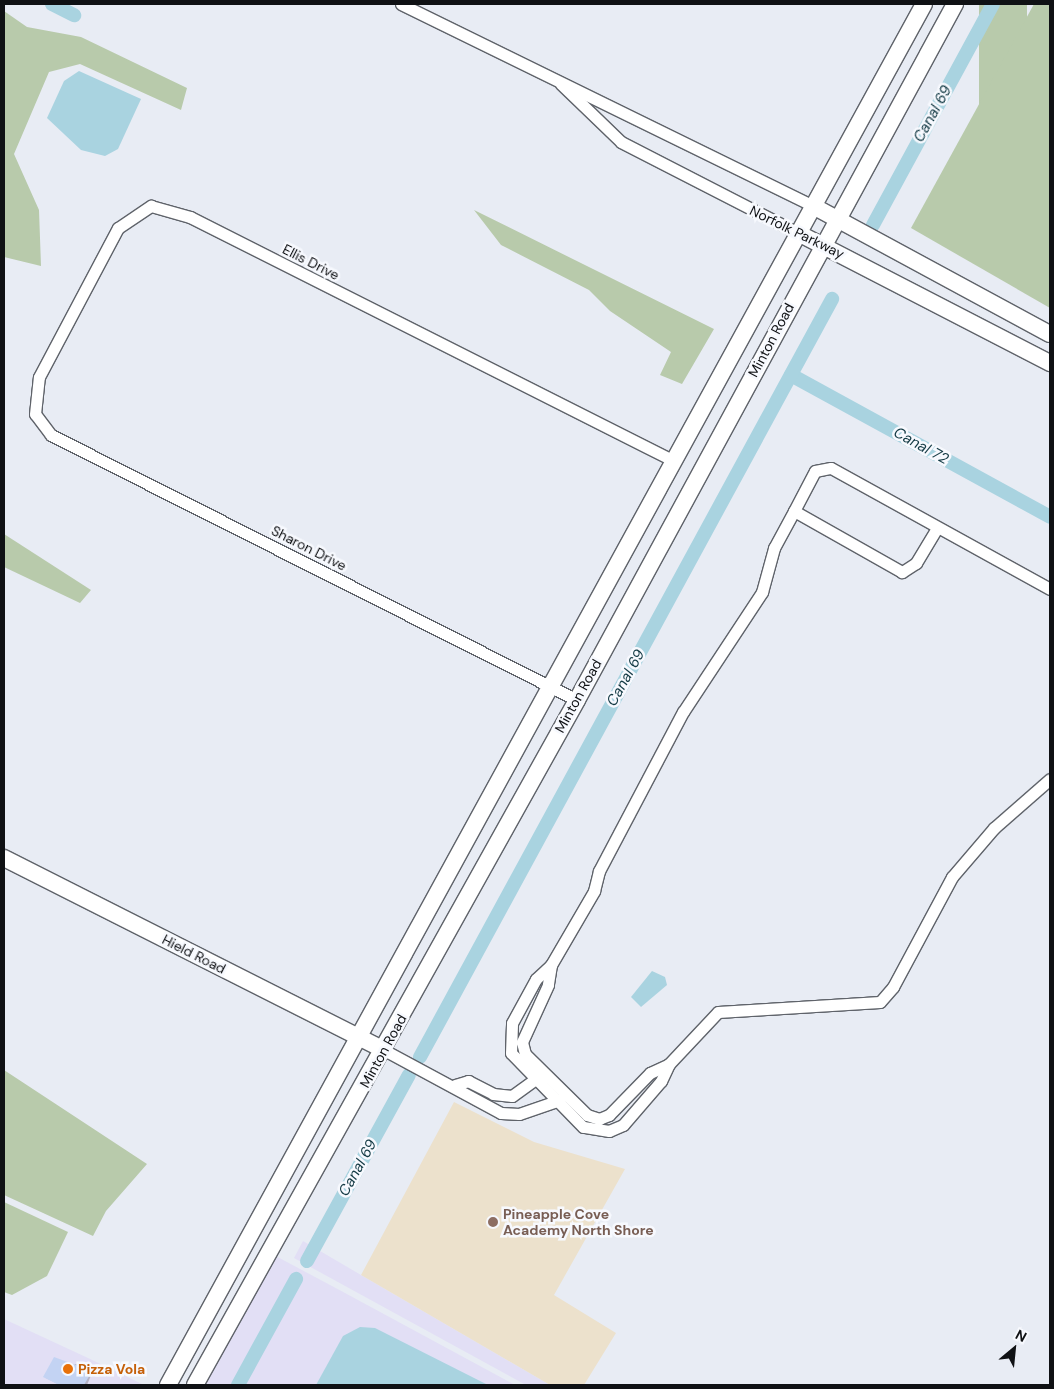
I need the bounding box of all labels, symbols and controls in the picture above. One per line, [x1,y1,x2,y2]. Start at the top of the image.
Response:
water label: Canal 69 [910,83,956,145]
street label: Norfolk Parkway [747,202,847,262]
street label: Ellis Drive [280,241,342,283]
street label: Minton Road [745,300,797,380]
water label: Canal 72 [890,424,952,468]
street label: Sharon Drive [269,522,349,574]
water label: Canal 69 [603,647,649,709]
street label: Minton Road [551,656,605,736]
street label: Hield Road [159,931,229,977]
street label: Minton Road [356,1011,410,1091]
water label: Canal 69 [335,1137,381,1199]
place label: Pineapple Cove Academy North Shore [503,1206,654,1238]
marker: Pineapple Cove Academy North Shore [487,1216,499,1228]
north arrow [989,1324,1039,1374]
text: N [1012,1325,1030,1346]
place label: Pizza Vola [78,1361,145,1377]
marker: Pizza Vola [62,1363,74,1375]

